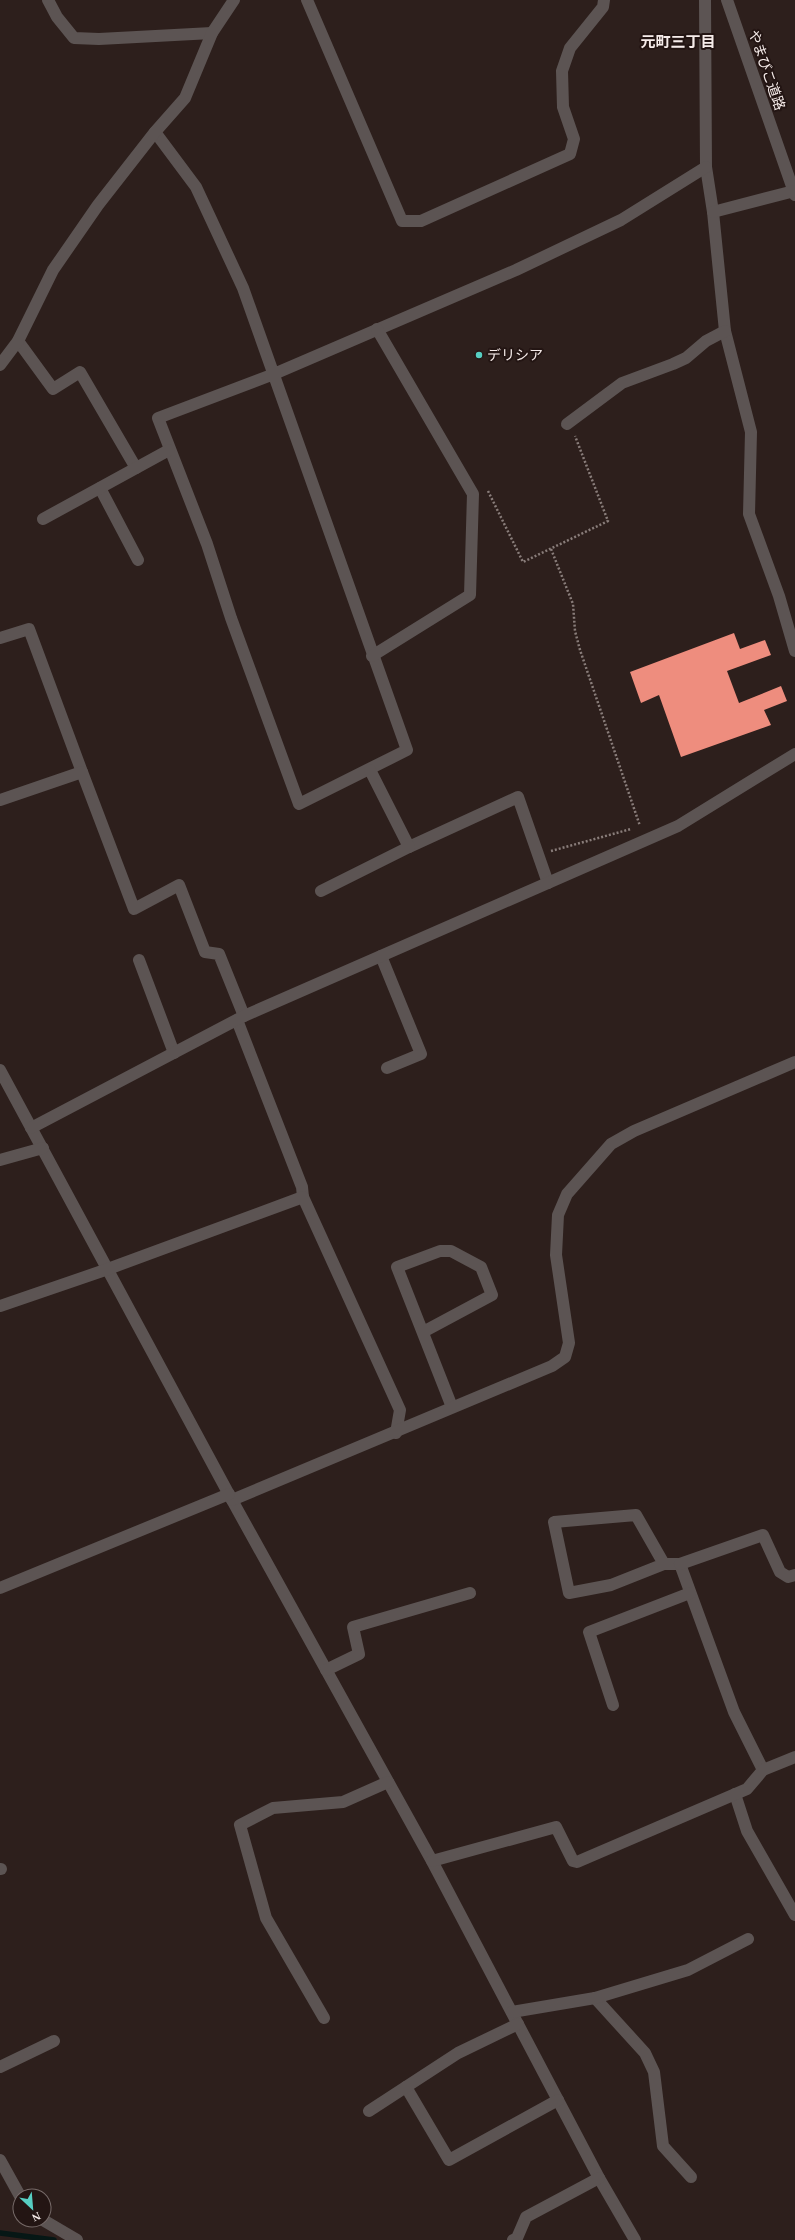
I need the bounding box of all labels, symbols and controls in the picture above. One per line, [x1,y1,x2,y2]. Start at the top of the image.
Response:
street label: やまびこ道路 [746,28,787,112]
district label: 元町三丁目 [640,34,716,50]
place label: デリシア [487,348,543,363]
marker: デリシア [474,350,484,360]
north arrow [12,2188,52,2228]
text: N [30,2210,43,2224]

